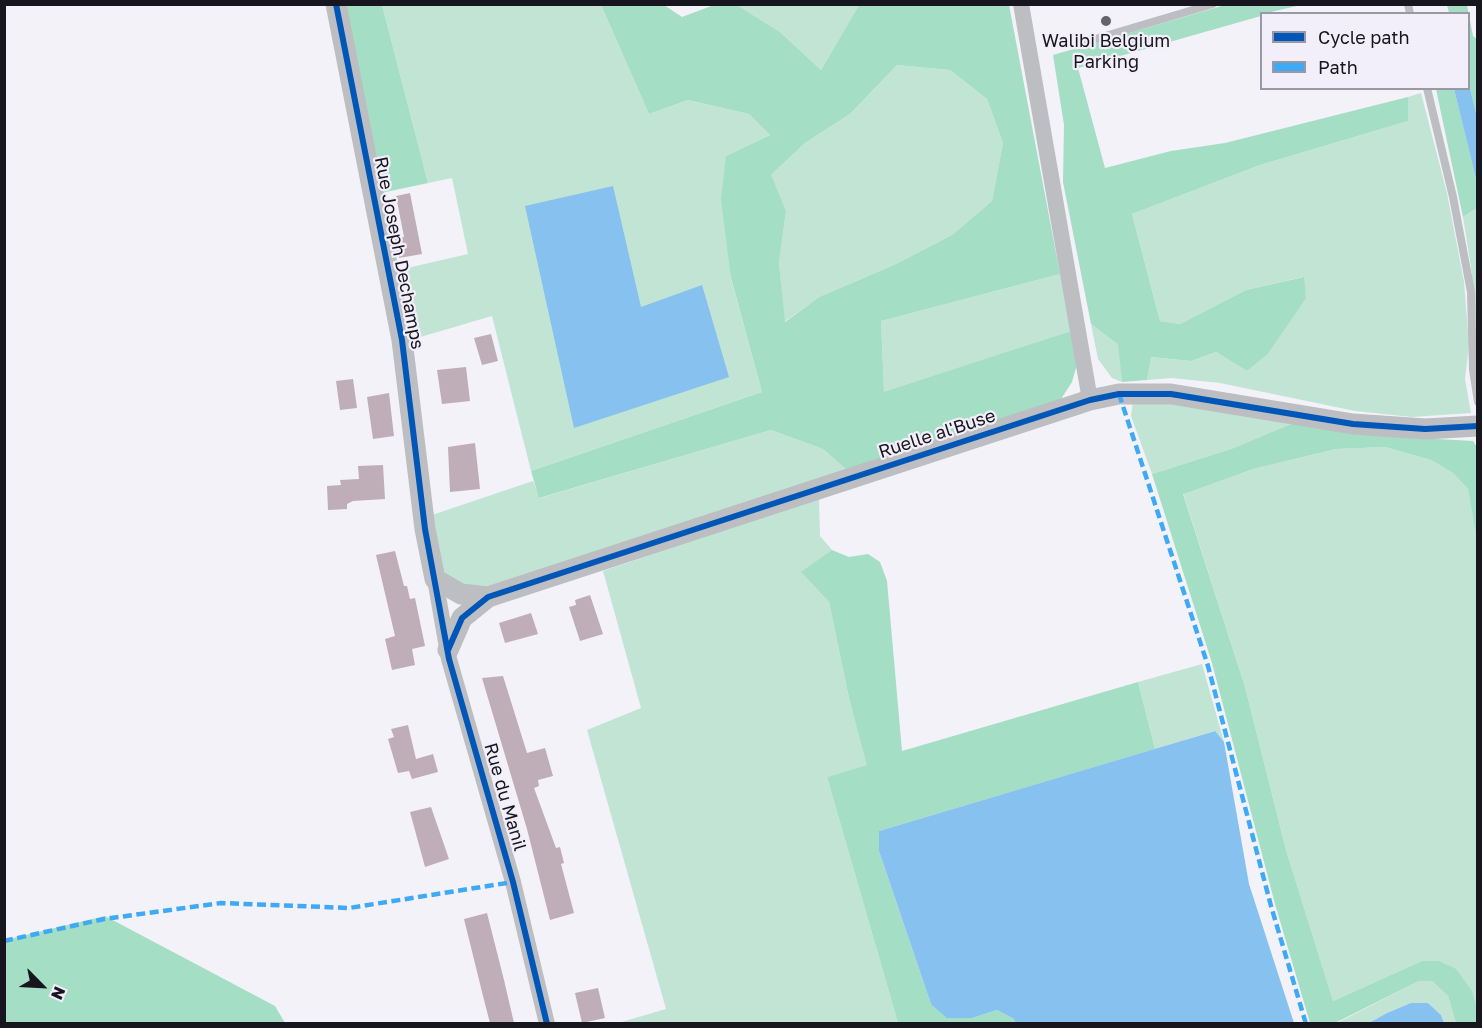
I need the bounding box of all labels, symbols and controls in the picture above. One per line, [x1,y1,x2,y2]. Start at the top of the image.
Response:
legend [1260,12,1470,90]
marker: Walibi Belgium Parking [1099,14,1113,28]
text: Cycle path [1318,26,1410,48]
place label: Walibi Belgium Parking [1042,30,1170,72]
text: Path [1318,56,1358,78]
street label: Rue Joseph Dechamps [370,155,428,351]
street label: Ruelle al'Buse [876,405,998,463]
street label: Rue du Manil [479,740,531,854]
north arrow [12,956,72,1016]
text: N [47,984,70,1003]

